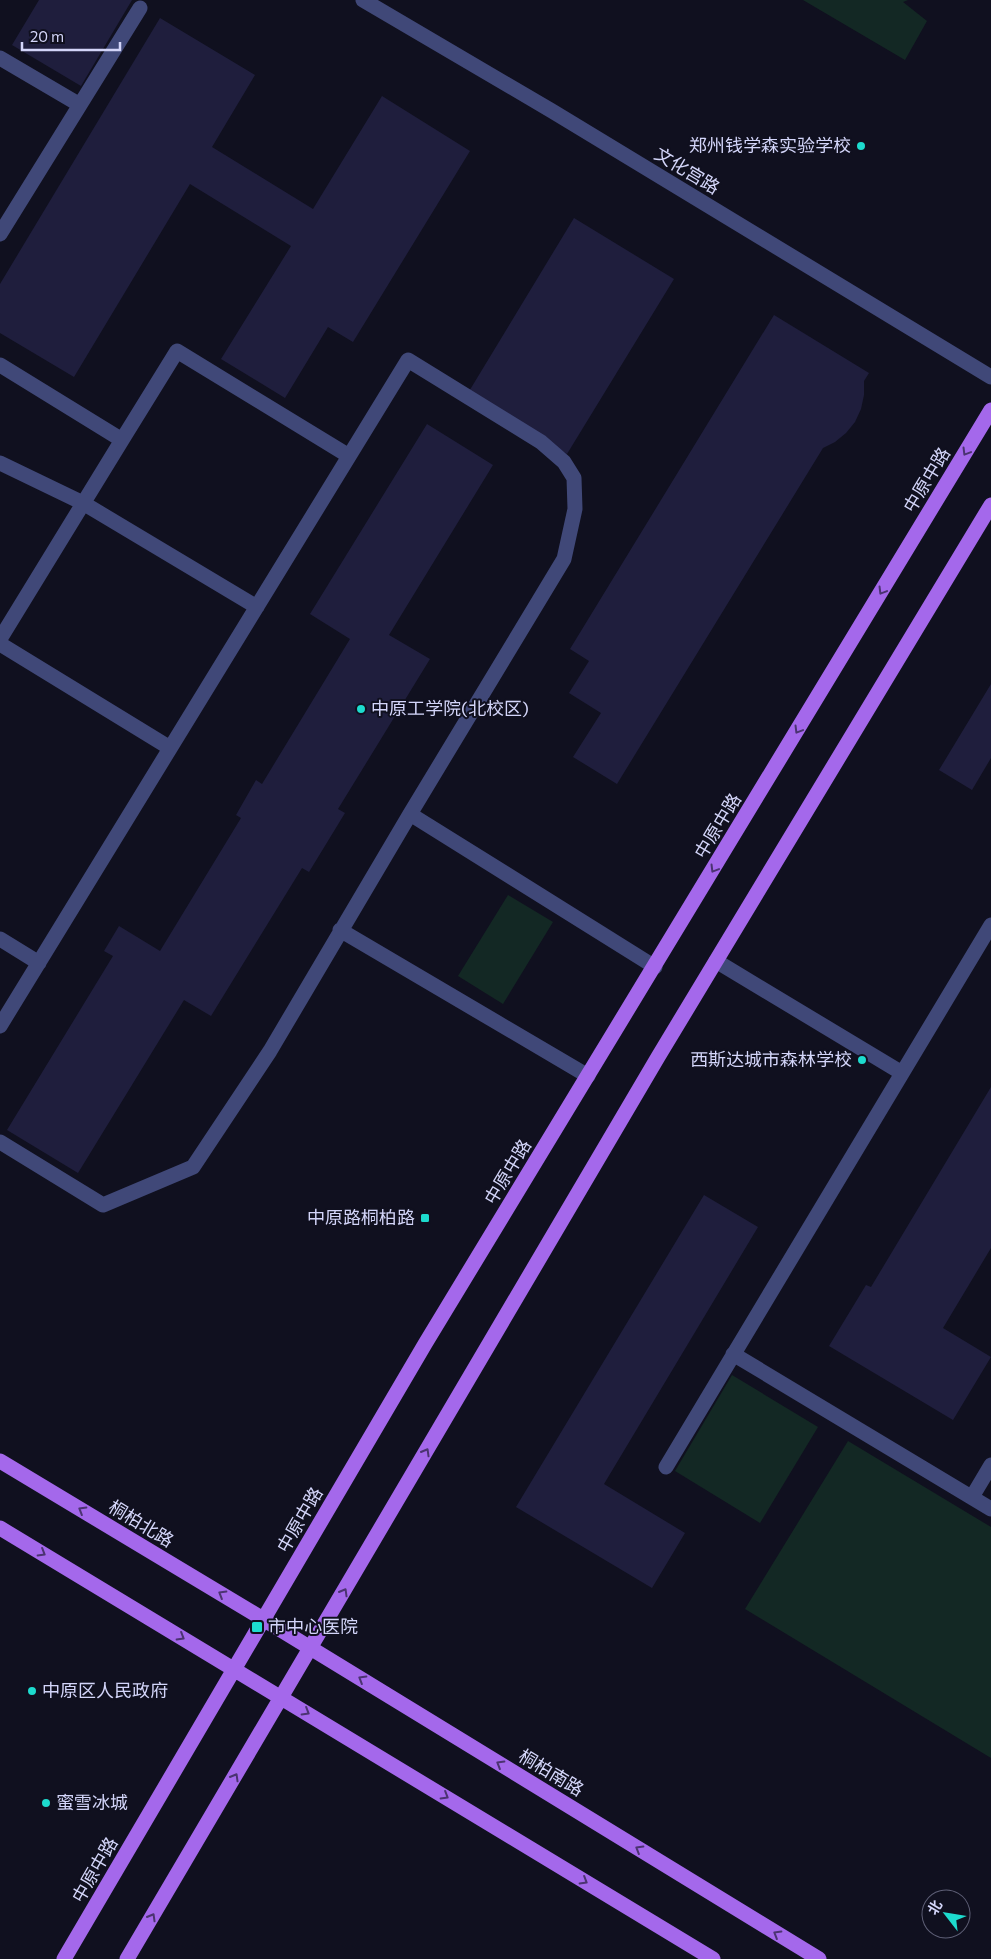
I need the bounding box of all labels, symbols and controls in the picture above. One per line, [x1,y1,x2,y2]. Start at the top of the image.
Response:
scale bar [22,20,120,52]
text: 20 m [30,27,64,45]
place label: 郑州钱学森实验学校 [689,134,851,156]
marker: 郑州钱学森实验学校 [855,140,867,152]
street label: 文化宫路 [651,142,724,198]
street label: 中原中路 [898,443,954,516]
one-way arrow [962,446,972,455]
one-way arrow [878,585,888,594]
place label: 中原工学院(北校区) [371,697,529,719]
marker: 中原工学院(北校区) [355,703,367,715]
one-way arrow [794,724,804,733]
street label: 中原中路 [689,789,745,862]
one-way arrow [710,863,720,872]
place label: 西斯达城市森林学校 [690,1048,852,1070]
marker: 西斯达城市森林学校 [856,1054,868,1066]
street label: 中原中路 [479,1135,535,1208]
place label: 中原路桐柏路 [307,1206,415,1228]
marker: 中原路桐柏路 [419,1212,431,1224]
one-way arrow [419,1448,429,1457]
street label: 中原中路 [272,1483,327,1556]
street label: 桐柏北路 [105,1495,178,1551]
one-way arrow [79,1507,88,1517]
one-way arrow [36,1546,45,1556]
one-way arrow [337,1588,347,1597]
one-way arrow [218,1590,227,1600]
place label: 市中心医院 [268,1615,358,1637]
marker: 市中心医院 [250,1620,264,1634]
one-way arrow [175,1630,184,1640]
one-way arrow [358,1676,367,1685]
place label: 中原区人民政府 [42,1679,168,1701]
marker: 中原区人民政府 [26,1685,38,1697]
one-way arrow [300,1705,309,1715]
street label: 桐柏南路 [515,1744,588,1800]
one-way arrow [497,1760,506,1770]
one-way arrow [228,1773,238,1782]
one-way arrow [439,1790,448,1800]
place label: 蜜雪冰城 [56,1791,128,1813]
marker: 蜜雪冰城 [40,1797,52,1809]
street label: 中原中路 [67,1833,122,1906]
one-way arrow [635,1845,644,1855]
one-way arrow [578,1874,587,1884]
north arrow [921,1889,971,1939]
text: 北 [924,1897,945,1917]
one-way arrow [146,1913,156,1922]
one-way arrow [774,1930,783,1940]

